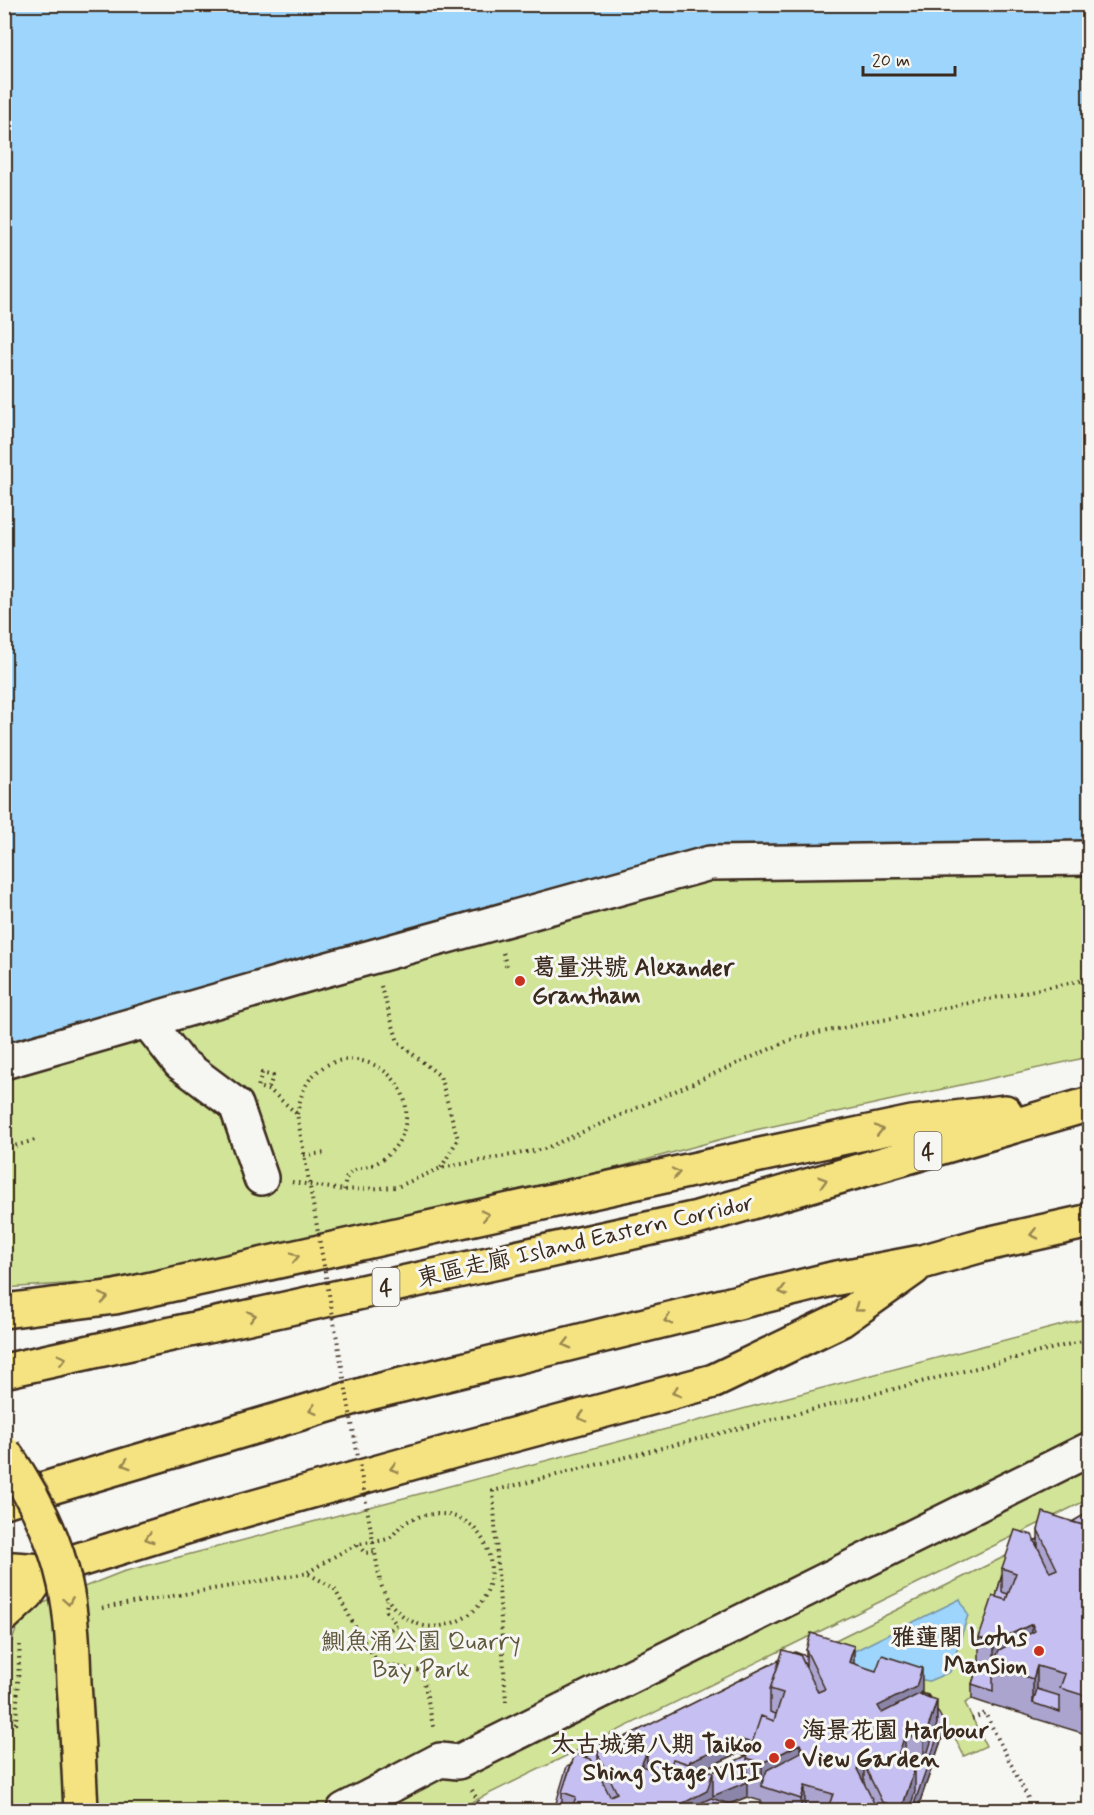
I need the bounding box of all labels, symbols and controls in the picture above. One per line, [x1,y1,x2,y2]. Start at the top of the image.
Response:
scale bar [863,39,954,77]
text: 20 m [872,49,910,73]
place label: 葛量洪號 Alexander Grantham [532,953,735,1012]
marker: 葛量洪號 Alexander Grantham [513,974,527,988]
one-way arrow [874,1124,884,1137]
road number: 4 [914,1132,942,1170]
one-way arrow [670,1167,680,1180]
one-way arrow [817,1176,828,1188]
street label: 東區走廊 Island Eastern Corridor [414,1188,757,1295]
one-way arrow [480,1209,490,1222]
one-way arrow [1029,1226,1039,1239]
one-way arrow [289,1251,299,1264]
road number: 4 [372,1268,400,1306]
one-way arrow [778,1284,788,1297]
one-way arrow [99,1293,109,1305]
one-way arrow [853,1301,864,1312]
one-way arrow [247,1311,257,1324]
one-way arrow [664,1312,674,1325]
one-way arrow [562,1337,572,1350]
one-way arrow [56,1353,66,1366]
one-way arrow [671,1384,681,1397]
one-way arrow [308,1403,319,1415]
one-way arrow [577,1410,588,1422]
one-way arrow [121,1457,132,1469]
one-way arrow [389,1461,400,1473]
one-way arrow [144,1531,155,1543]
one-way arrow [61,1596,74,1606]
place label: 雅蓮閣 Lotus Mansion [891,1623,1027,1682]
park label: 鰂魚涌公園 Quarry Bay Park [321,1627,521,1686]
marker: 雅蓮閣 Lotus Mansion [1032,1644,1046,1658]
place label: 海景花園 Harbour View Garden [802,1716,989,1775]
place label: 太古城第八期 Taikoo Shing Stage VIII [551,1730,762,1790]
marker: 海景花園 Harbour View Garden [783,1737,797,1751]
marker: 太古城第八期 Taikoo Shing Stage VIII [767,1751,781,1765]

